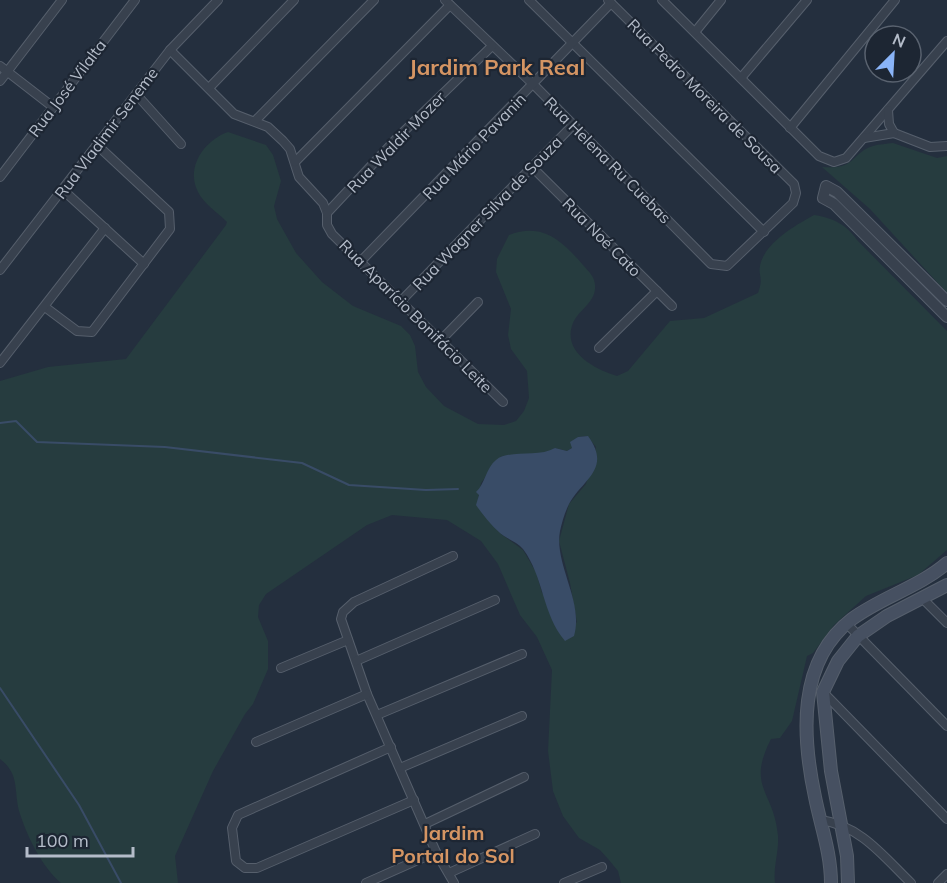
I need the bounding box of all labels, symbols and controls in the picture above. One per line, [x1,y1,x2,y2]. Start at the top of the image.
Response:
street label: Rua Pedro Moreira de Sousa [624,15,786,177]
north arrow [863,24,923,84]
text: N [890,29,909,52]
street label: Rua José Vilalta [24,35,110,141]
district label: Jardim Park Real [409,53,585,81]
street label: Rua Vladimir Seneme [50,63,162,203]
street label: Rua Waldir Mozer [343,87,450,197]
street label: Rua Mário Pavanin [418,89,530,203]
street label: Rua Helena Ru Cuebas [540,92,676,228]
street label: Rua Wagner Silva de Souza [408,132,566,294]
street label: Rua Noé Cato [559,194,645,280]
street label: Rua Aparício Bonifácio Leite [335,235,497,397]
scale bar [27,820,134,858]
district label: Jardim Portal do Sol [391,820,515,868]
text: 100 m [36,829,89,852]

